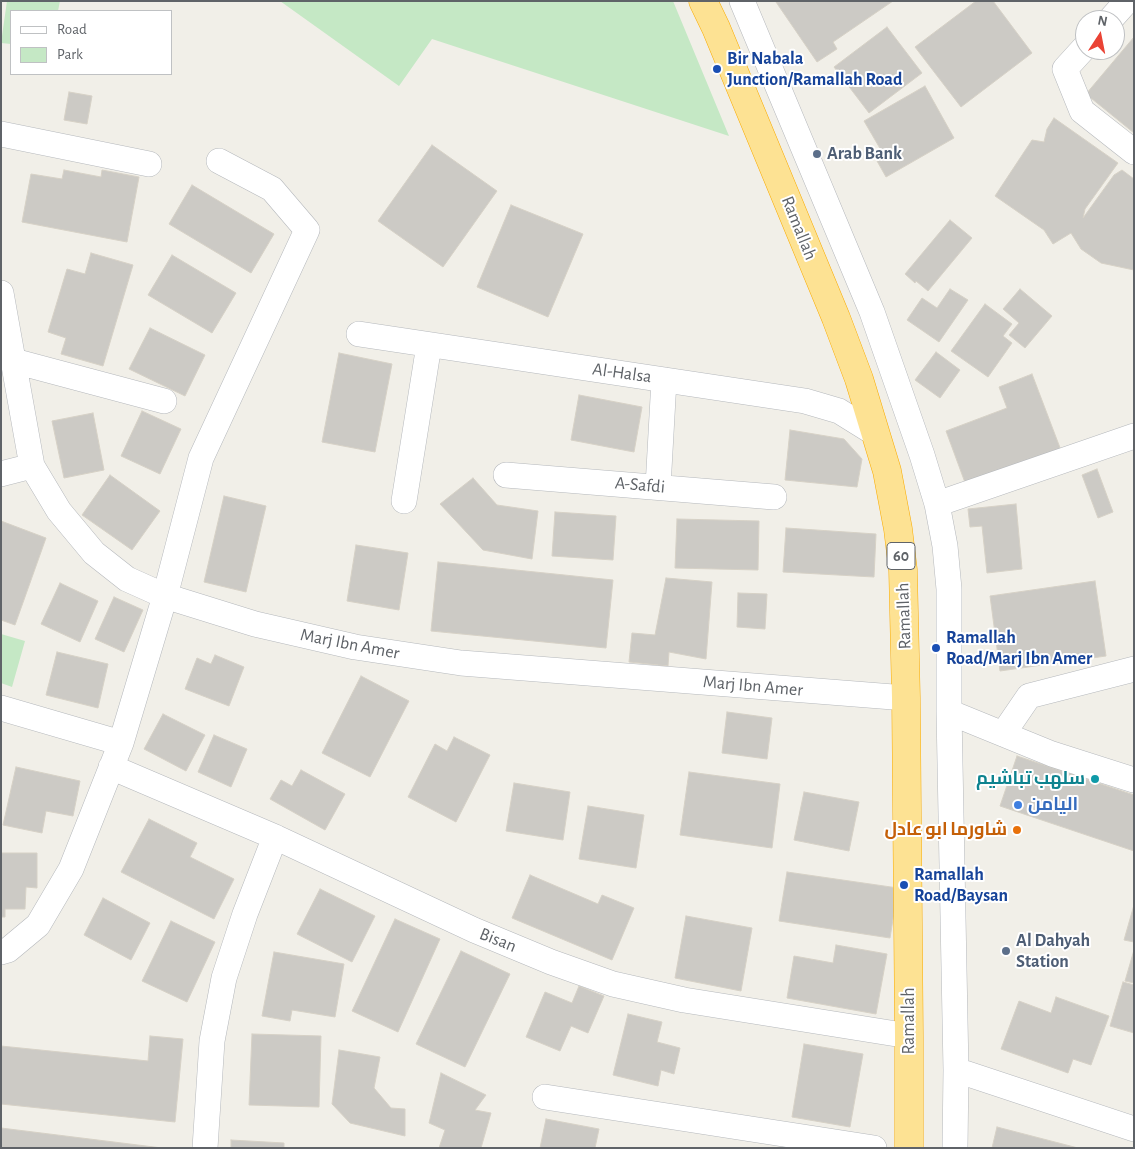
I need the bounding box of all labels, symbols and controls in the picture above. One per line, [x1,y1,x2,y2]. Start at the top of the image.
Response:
legend [10,10,172,75]
north arrow [1075,10,1125,60]
text: N [1097,13,1109,29]
text: Road [57,22,87,37]
text: Park [57,47,83,62]
place label: Bir Nabala Junction/Ramallah Road [727,48,902,90]
marker: Bir Nabala Junction/Ramallah Road [711,63,723,75]
place label: Arab Bank [827,143,902,165]
marker: Arab Bank [811,148,823,160]
street label: Ramallah [776,193,822,263]
street label: Al-Halsa [591,358,653,388]
street label: A-Safdi [614,472,666,498]
road number: 60 [887,542,915,570]
street label: Ramallah [892,582,916,650]
street label: Marj Ibn Amer [299,624,401,664]
place label: Ramallah Road/Marj Ibn Amer [946,627,1092,670]
marker: Ramallah Road/Marj Ibn Amer [930,642,942,654]
street label: Marj Ibn Amer [702,671,804,701]
place label: سلهب تباشيم [976,768,1085,790]
marker: سلهب تباشيم [1089,773,1101,785]
place label: اليامن [1028,794,1078,816]
marker: اليامن [1012,799,1024,811]
place label: شاورما ابو عادل [884,819,1007,841]
marker: شاورما ابو عادل [1011,824,1023,836]
place label: Ramallah Road/Baysan [914,864,1008,906]
marker: Ramallah Road/Baysan [898,879,910,891]
street label: Bisan [476,923,520,957]
place label: Al Dahyah Station [1016,930,1090,972]
marker: Al Dahyah Station [1000,945,1012,957]
street label: Ramallah [898,987,920,1055]

